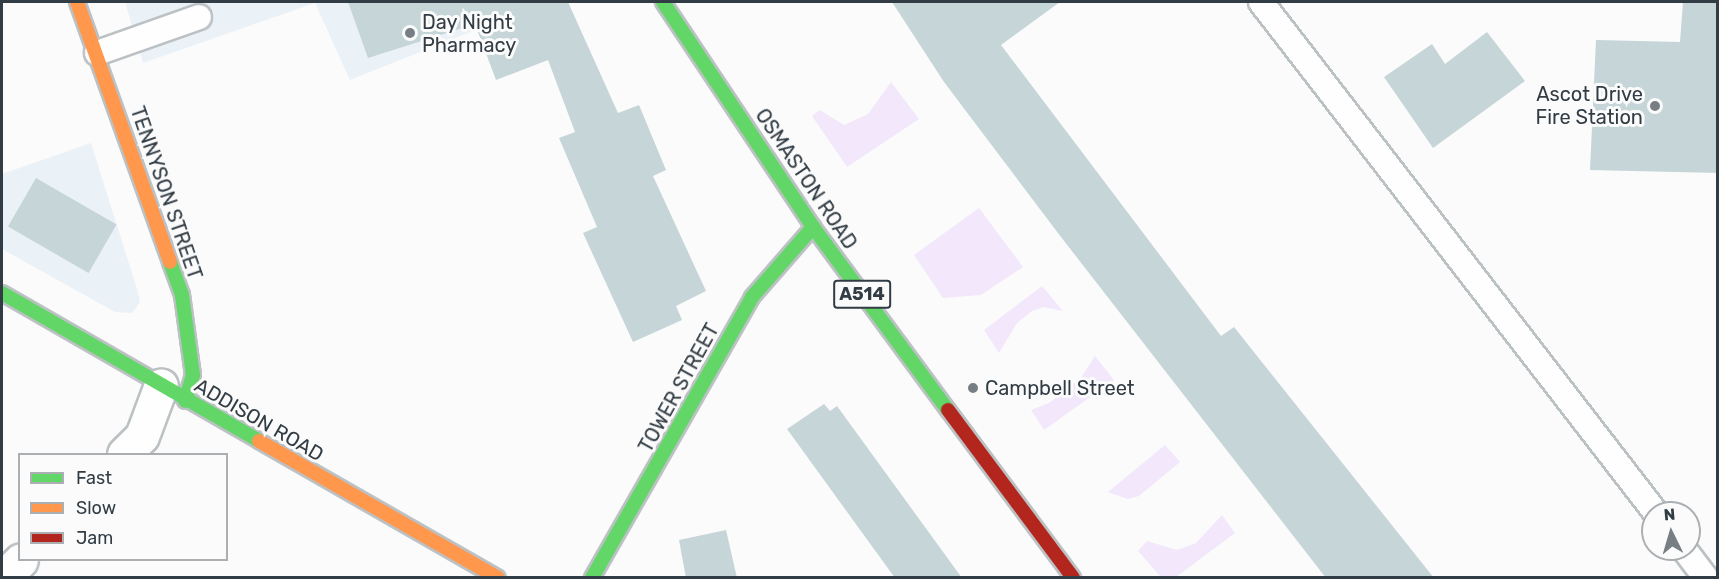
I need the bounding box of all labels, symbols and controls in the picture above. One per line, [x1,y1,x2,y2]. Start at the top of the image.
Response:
place label: Day Night Pharmacy [422,10,516,57]
marker: Day Night Pharmacy [403,26,417,40]
place label: Ascot Drive Fire Station [1536,83,1643,130]
marker: Ascot Drive Fire Station [1648,99,1662,113]
street label: TENNYSON STREET [125,103,207,283]
street label: OSMASTON ROAD [750,104,862,254]
road number: A514 [832,279,892,309]
street label: TOWER STREET [634,319,724,457]
street label: ADDISON ROAD [190,373,328,467]
place label: Campbell Street [985,376,1135,400]
marker: Campbell Street [966,381,980,395]
legend [18,453,228,561]
text: Fast [76,467,112,489]
text: Slow [76,497,116,519]
north arrow [1641,501,1701,561]
text: N [1663,505,1676,525]
text: Jam [76,527,113,549]

